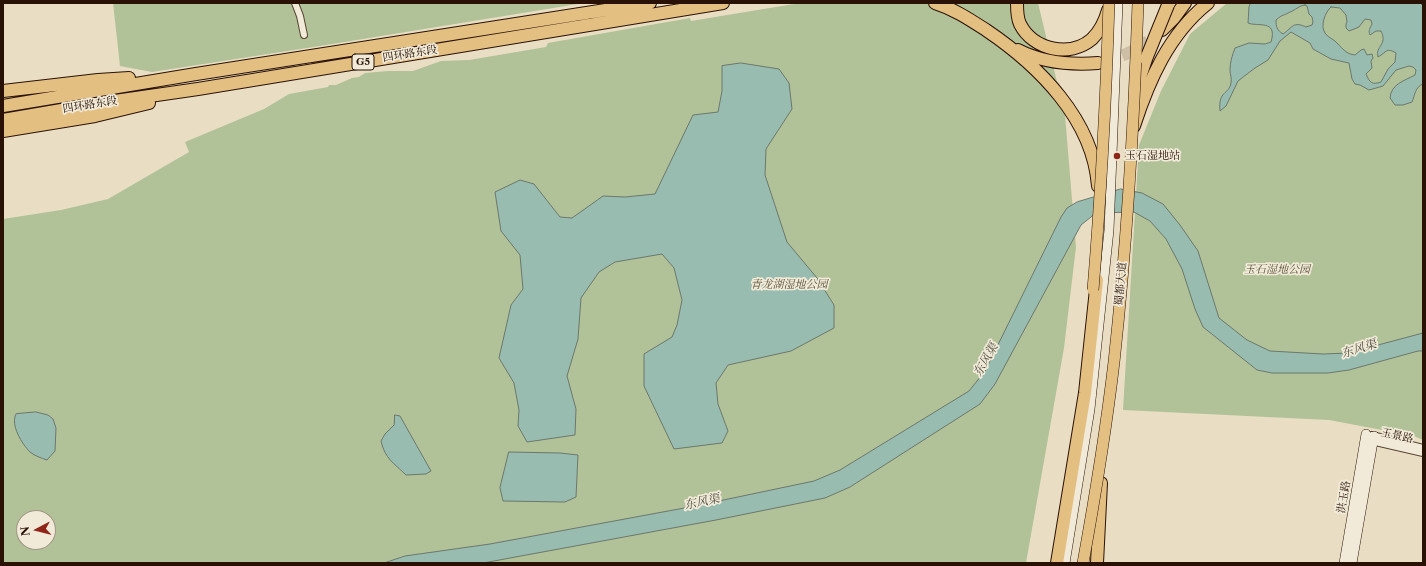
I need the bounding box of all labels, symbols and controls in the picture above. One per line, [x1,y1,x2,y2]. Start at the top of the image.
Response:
street label: 四环路东段 [382,43,438,65]
road number: G5 [352,54,374,70]
street label: 四环路东段 [62,94,118,116]
place label: 玉石湿地站 [1125,149,1180,163]
marker: 玉石湿地站 [1112,151,1122,161]
street label: 蜀都大道 [1113,262,1129,306]
park label: 玉石湿地公园 [1244,263,1310,277]
park label: 青龙湖湿地公园 [751,278,827,292]
water label: 东风渠 [1340,337,1378,361]
water label: 东风渠 [971,341,1001,379]
street label: 玉景路 [1379,426,1415,446]
street label: 洪玉路 [1335,480,1353,514]
water label: 东风渠 [683,491,721,513]
north arrow [16,510,56,550]
text: N [18,526,33,537]

